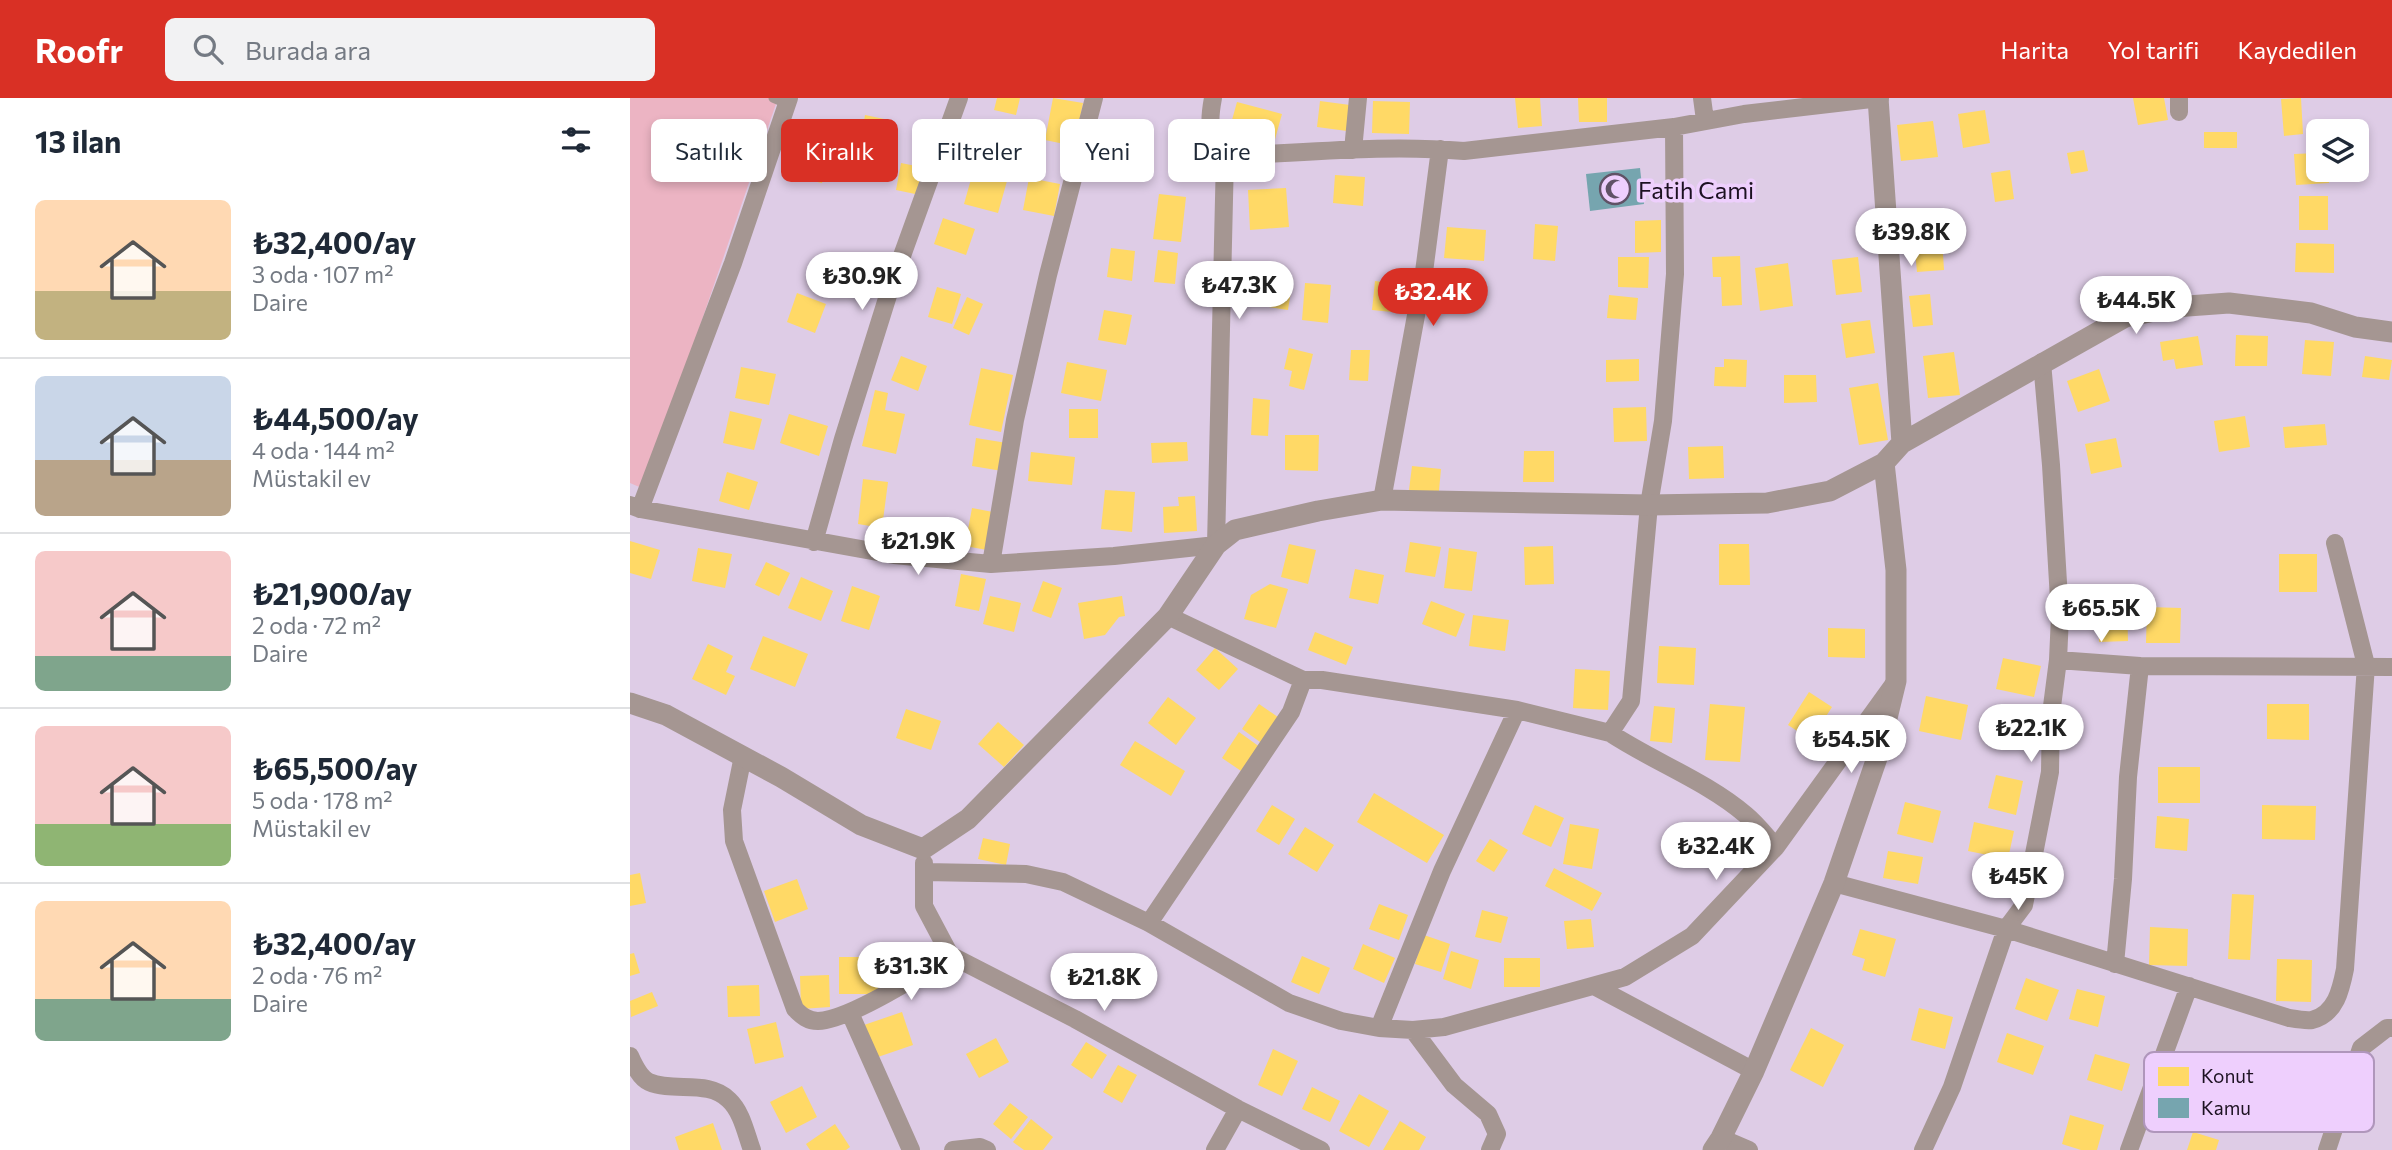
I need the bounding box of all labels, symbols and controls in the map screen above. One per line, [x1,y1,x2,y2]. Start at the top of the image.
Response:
search box [165,18,655,81]
text: Roofr [35,29,123,70]
icon: search [189,30,227,68]
text: Burada ara [245,34,371,65]
text: Harita [2000,35,2069,64]
text: Yol tarifi [2107,35,2199,64]
text: Kaydedilen [2237,35,2357,64]
chip: Satılık [651,119,767,182]
chip: Kiralık [781,119,898,182]
chip: Filtreler [912,119,1046,182]
chip: Yeni [1060,119,1154,182]
chip: Daire [1168,119,1275,182]
map controls [2306,119,2369,182]
button: layers [2306,119,2369,182]
icon: filters [557,121,595,159]
text: 13 ilan [35,122,121,159]
mosque icon: Fatih Cami [1598,172,1632,206]
place label: Fatih Cami [1638,175,1754,204]
pin: ₺39.8K [1854,208,1968,268]
text: ₺39.8K [1871,217,1951,245]
text: ₺32,400/ay [252,223,416,260]
icon: home [91,228,175,312]
pin: ₺30.9K [805,252,919,312]
text: 3 oda · 107 m² [252,260,393,288]
text: ₺30.9K [822,261,902,289]
pin: ₺47.3K [1182,262,1296,321]
pin: ₺32.4K [1376,268,1490,328]
text: ₺47.3K [1201,270,1277,298]
pin: ₺44.5K [2079,276,2193,336]
text: ₺32.4K [1394,277,1472,305]
text: ₺44.5K [2096,285,2176,313]
text: Daire [252,288,308,316]
text: ₺44,500/ay [252,399,419,436]
icon: home [91,404,175,488]
text: 4 oda · 144 m² [252,436,395,464]
text: Müstakil ev [252,464,371,492]
pin: ₺21.9K [861,518,975,577]
text: ₺21.9K [880,526,956,554]
text: ₺21,900/ay [252,574,412,611]
icon: home [91,579,175,663]
pin: ₺65.5K [2044,584,2158,644]
text: ₺65.5K [2061,593,2141,621]
text: 2 oda · 72 m² [252,611,381,639]
text: Daire [252,639,308,667]
pin: ₺22.1K [1974,704,2088,764]
text: ₺22.1K [1995,713,2067,741]
pin: ₺54.5K [1794,716,1908,775]
text: ₺54.5K [1811,724,1891,752]
text: ₺65,500/ay [252,749,418,786]
icon: home [91,754,175,838]
text: 5 oda · 178 m² [252,786,393,814]
text: Müstakil ev [252,814,371,842]
pin: ₺32.4K [1659,822,1773,882]
text: ₺32.4K [1677,831,1755,859]
pin: ₺45K [1977,852,2059,912]
text: ₺45K [1988,861,2048,889]
text: ₺32,400/ay [252,924,416,961]
icon: home [91,929,175,1013]
pin: ₺31.3K [854,942,968,1002]
text: ₺31.3K [873,951,949,979]
pin: ₺21.8K [1047,954,1161,1013]
text: 2 oda · 76 m² [252,961,382,989]
text: ₺21.8K [1066,962,1142,990]
text: Daire [252,989,308,1017]
legend [2144,1052,2374,1132]
text: Konut [2201,1064,2254,1087]
text: Kamu [2201,1096,2251,1119]

